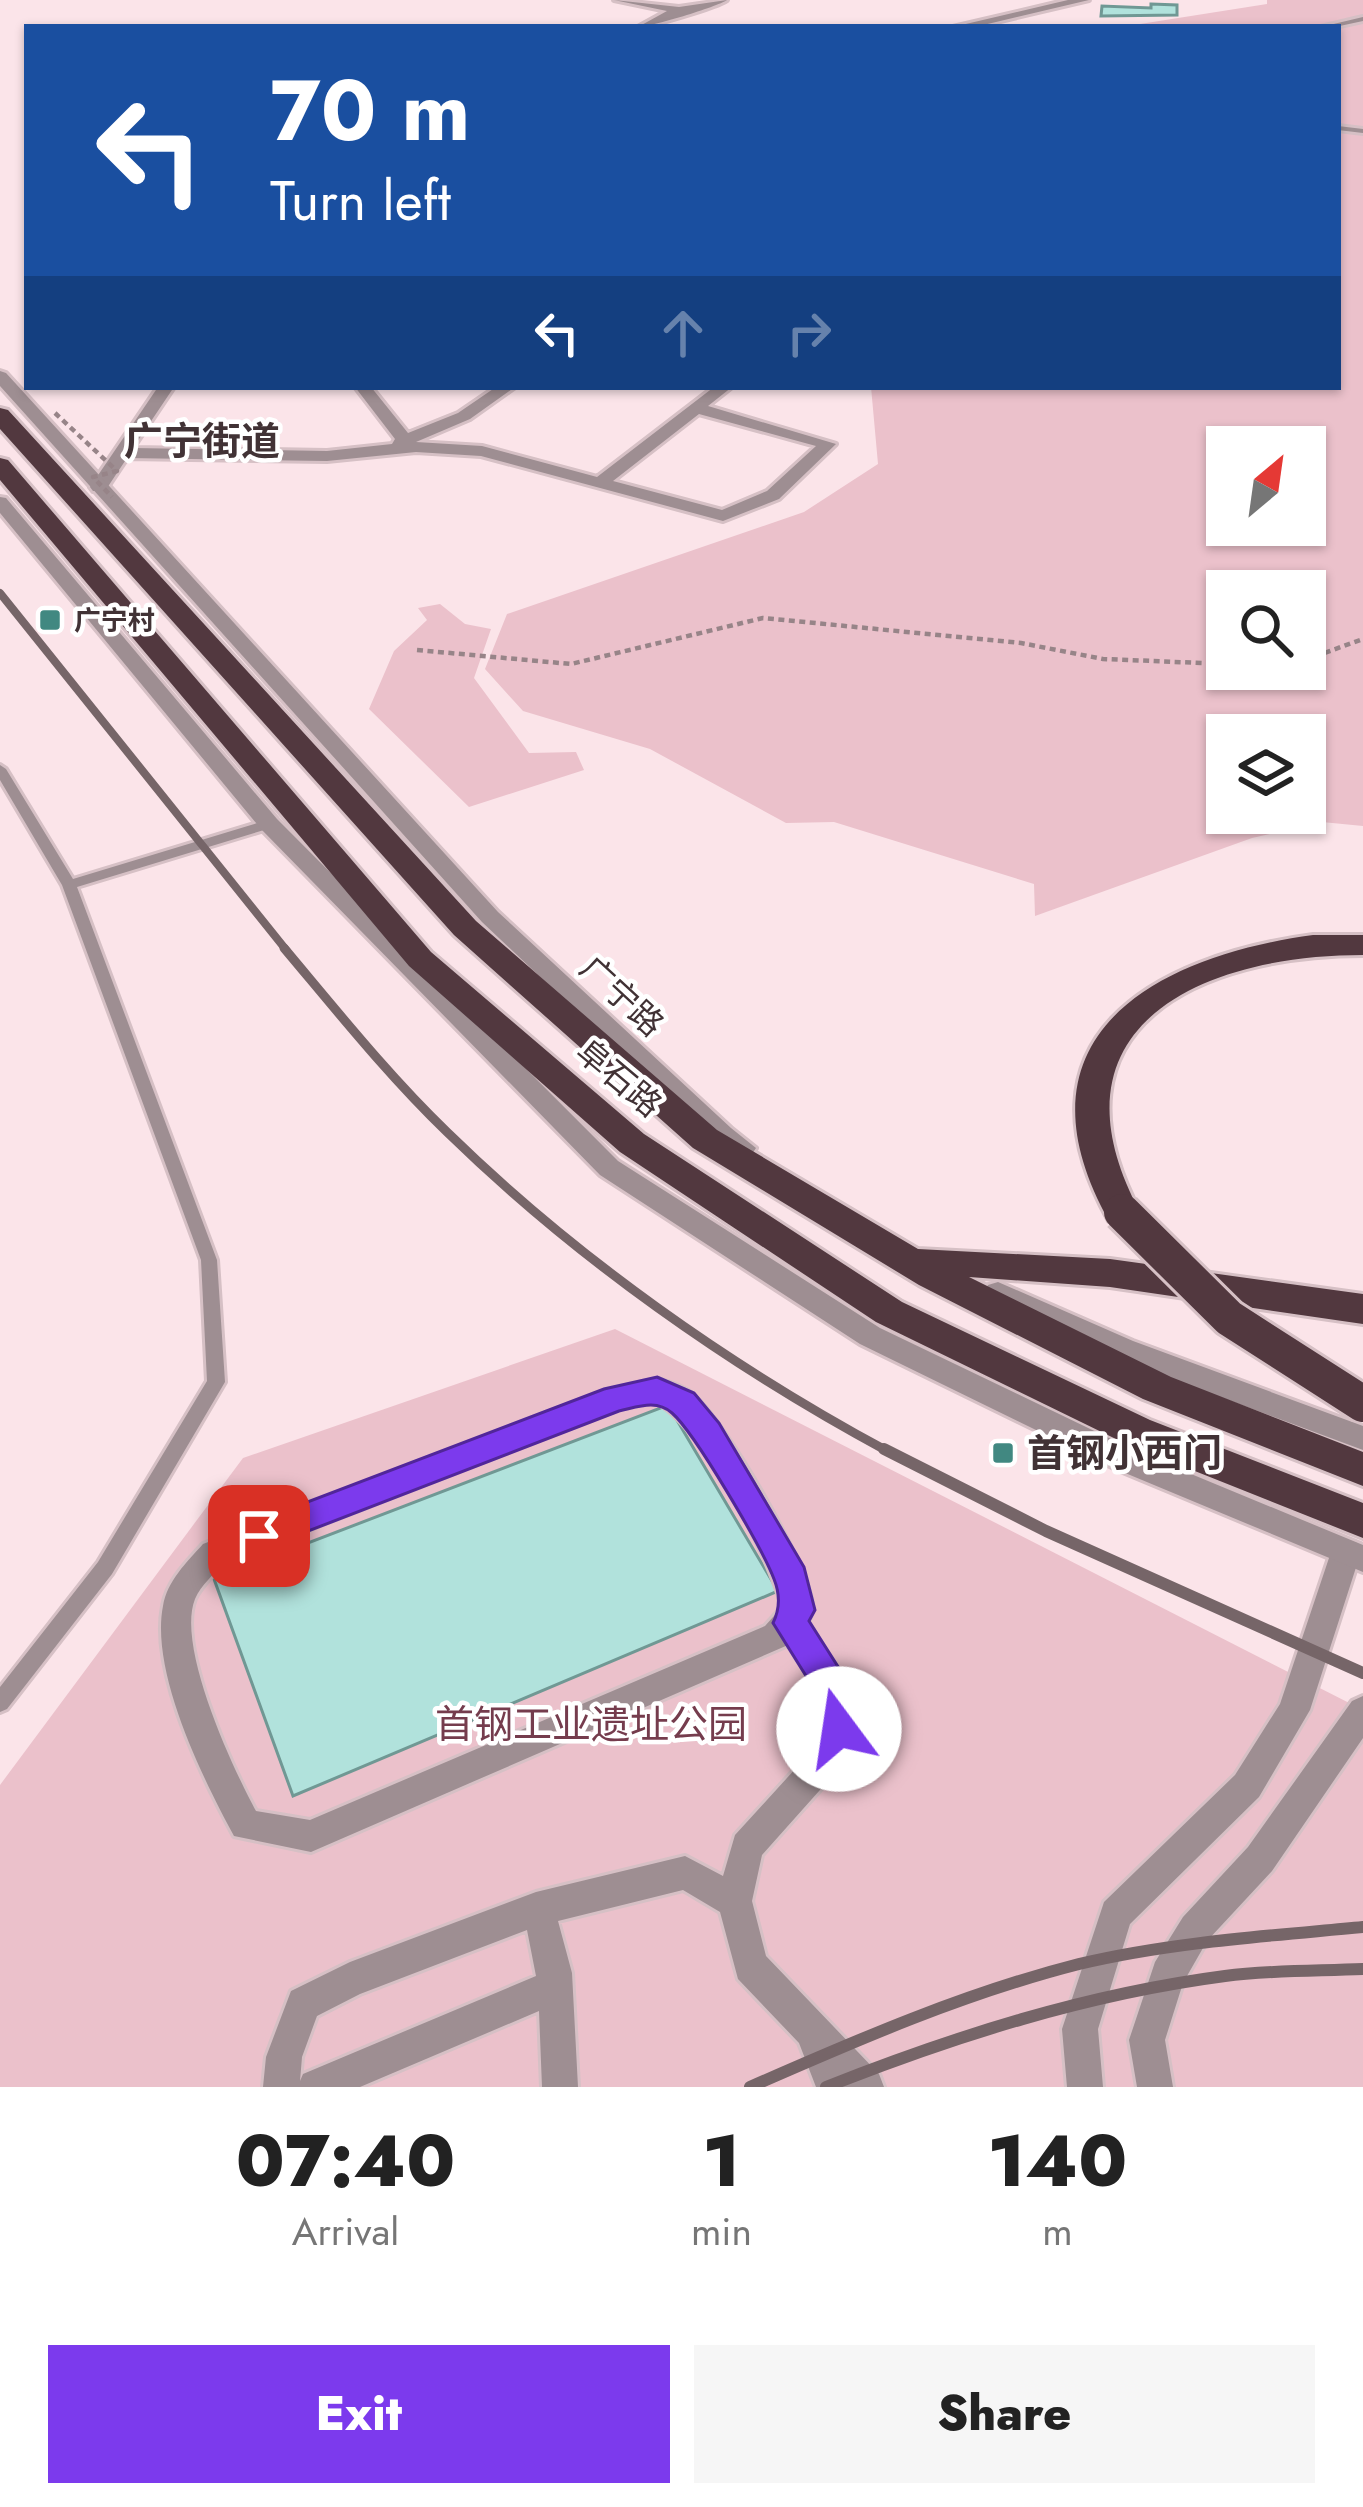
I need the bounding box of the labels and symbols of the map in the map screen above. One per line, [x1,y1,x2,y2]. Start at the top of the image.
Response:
district label: 广宁街道 [124,413,280,470]
north arrow [1206,426,1326,546]
place label: 广宁村 [74,601,155,640]
marker: 广宁村 [37,607,63,633]
street label: 广宁路 [570,945,674,1047]
street label: 阜石路 [566,1028,672,1128]
place label: 首钢小西门 [1027,1425,1222,1482]
marker: 首钢小西门 [990,1440,1016,1466]
pin [208,1485,310,1587]
position arrow [776,1666,902,1792]
park label: 首钢工业遗址公园 [435,1696,747,1753]

